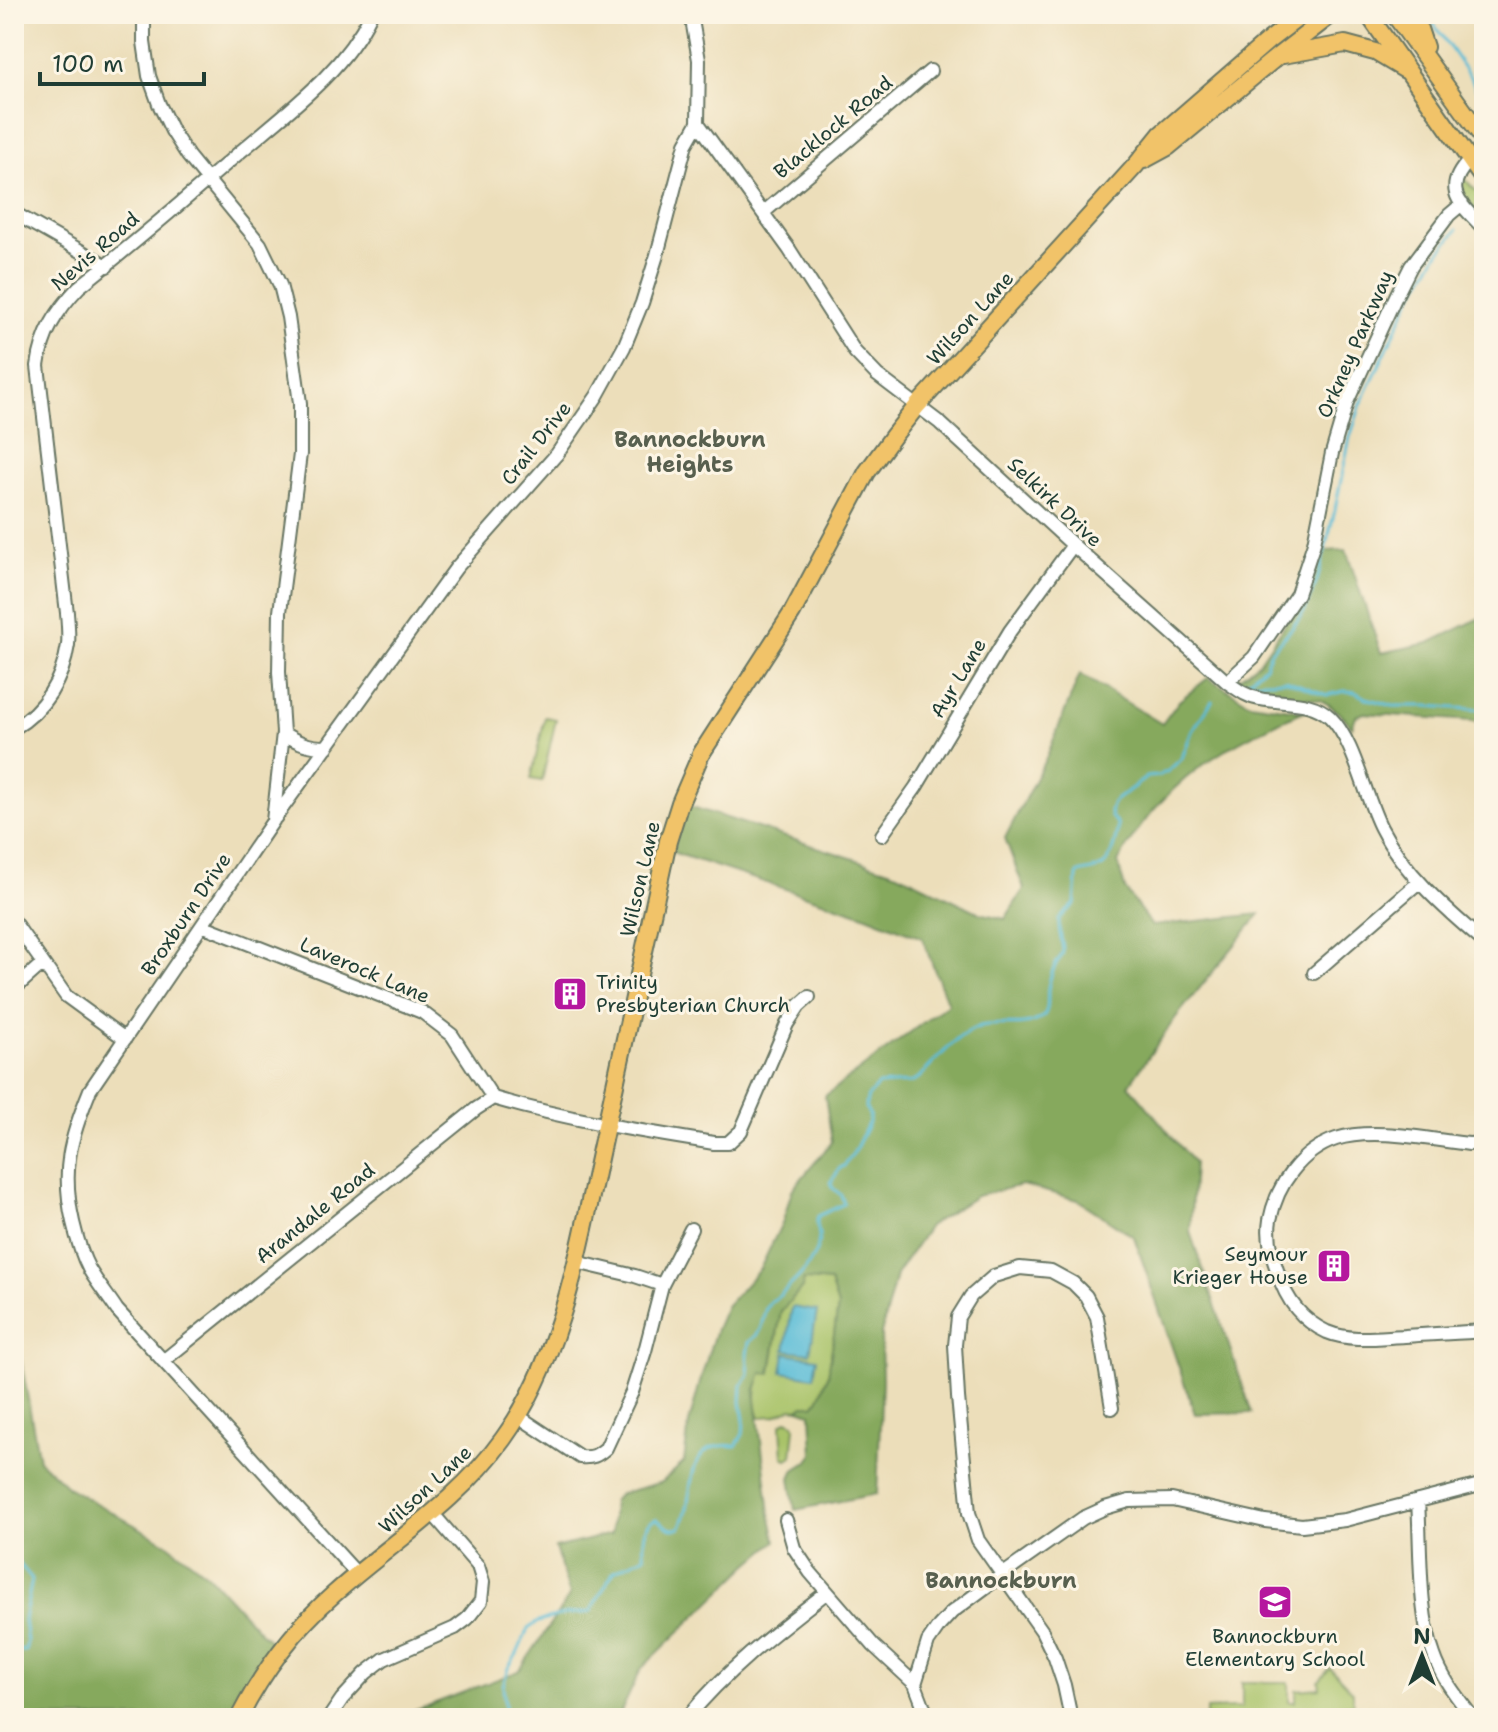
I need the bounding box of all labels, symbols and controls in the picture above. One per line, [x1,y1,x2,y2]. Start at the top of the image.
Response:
scale bar [40,36,204,86]
text: 100 m [52,48,124,80]
street label: Blacklock Road [768,69,898,184]
street label: Nevis Road [45,205,145,297]
street label: Wilson Lane [921,265,1019,371]
street label: Orkney Parkway [1311,266,1399,422]
street label: Crail Drive [495,396,577,490]
district label: Bannockburn Heights [614,425,766,479]
street label: Selkirk Drive [1002,451,1108,553]
street label: Ayr Lane [924,633,992,723]
street label: Wilson Lane [614,819,666,939]
street label: Broxburn Drive [135,847,237,981]
street label: Laverock Lane [296,931,434,1009]
place label: Trinity Presbyterian Church [596,969,790,1018]
building icon: Trinity Presbyterian Church [551,975,589,1013]
street label: Arandale Road [250,1157,380,1269]
place label: Seymour Krieger House [1173,1241,1308,1290]
building icon: Seymour Krieger House [1315,1247,1353,1285]
street label: Wilson Lane [373,1439,477,1539]
district label: Bannockburn [925,1566,1077,1595]
school or university icon: Bannockburn Elementary School [1256,1583,1294,1621]
north arrow [1382,1616,1462,1696]
text: N [1413,1622,1431,1651]
place label: Bannockburn Elementary School [1185,1623,1365,1672]

